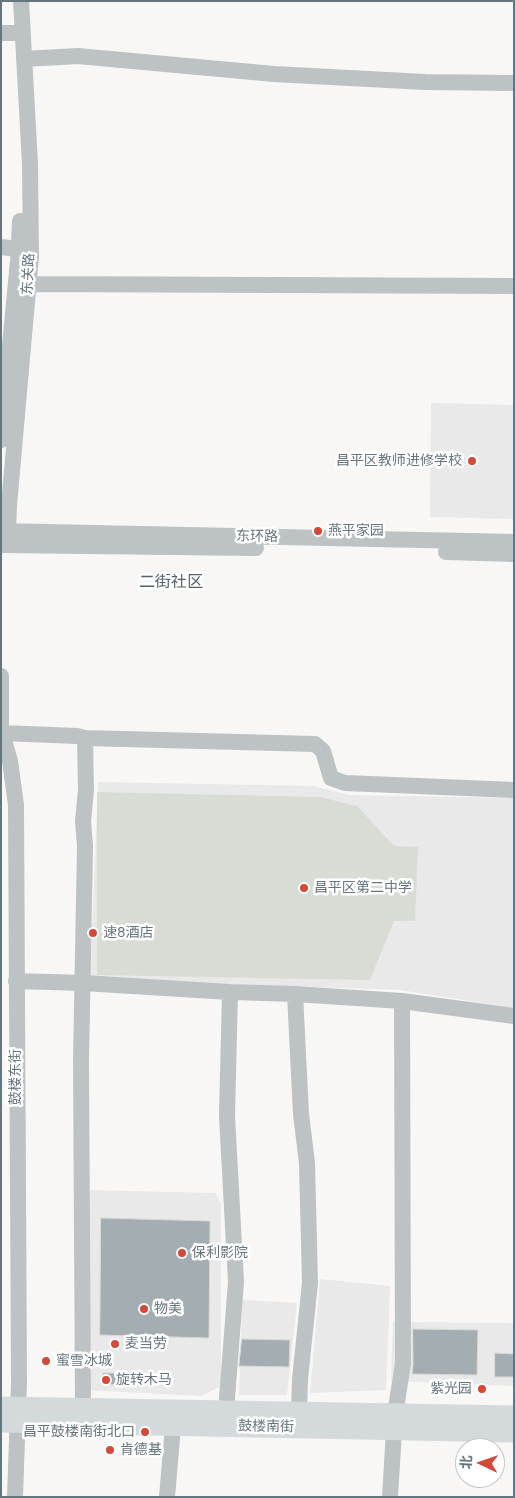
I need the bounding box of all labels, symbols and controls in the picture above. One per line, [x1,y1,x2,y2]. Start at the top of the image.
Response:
street label: 东关路 [20,253,38,295]
place label: 昌平区教师进修学校 [336,453,462,469]
marker: 昌平区教师进修学校 [466,455,478,467]
place label: 燕平家园 [328,523,384,539]
marker: 燕平家园 [312,525,324,537]
street label: 东环路 [236,528,278,546]
district label: 二街社区 [139,573,203,593]
place label: 昌平区第二中学 [314,880,412,896]
marker: 昌平区第二中学 [298,882,310,894]
place label: 速8酒店 [103,925,154,941]
marker: 速8酒店 [87,927,99,939]
street label: 鼓楼东街 [8,1049,24,1105]
place label: 保利影院 [192,1245,248,1261]
marker: 保利影院 [176,1247,188,1259]
place label: 物美 [154,1301,182,1317]
marker: 物美 [138,1303,150,1315]
place label: 麦当劳 [125,1336,167,1352]
marker: 麦当劳 [109,1338,121,1350]
place label: 蜜雪冰城 [56,1353,112,1369]
marker: 蜜雪冰城 [40,1355,52,1367]
place label: 旋转木马 [116,1372,172,1388]
marker: 旋转木马 [100,1374,112,1386]
place label: 紫光园 [430,1381,472,1397]
marker: 紫光园 [476,1383,488,1395]
street label: 鼓楼南街 [238,1418,294,1436]
place label: 昌平鼓楼南街北口 [23,1424,135,1440]
marker: 昌平鼓楼南街北口 [139,1426,151,1438]
north arrow [455,1438,505,1488]
place label: 肯德基 [120,1442,162,1458]
marker: 肯德基 [104,1444,116,1456]
text: 北 [457,1455,475,1470]

